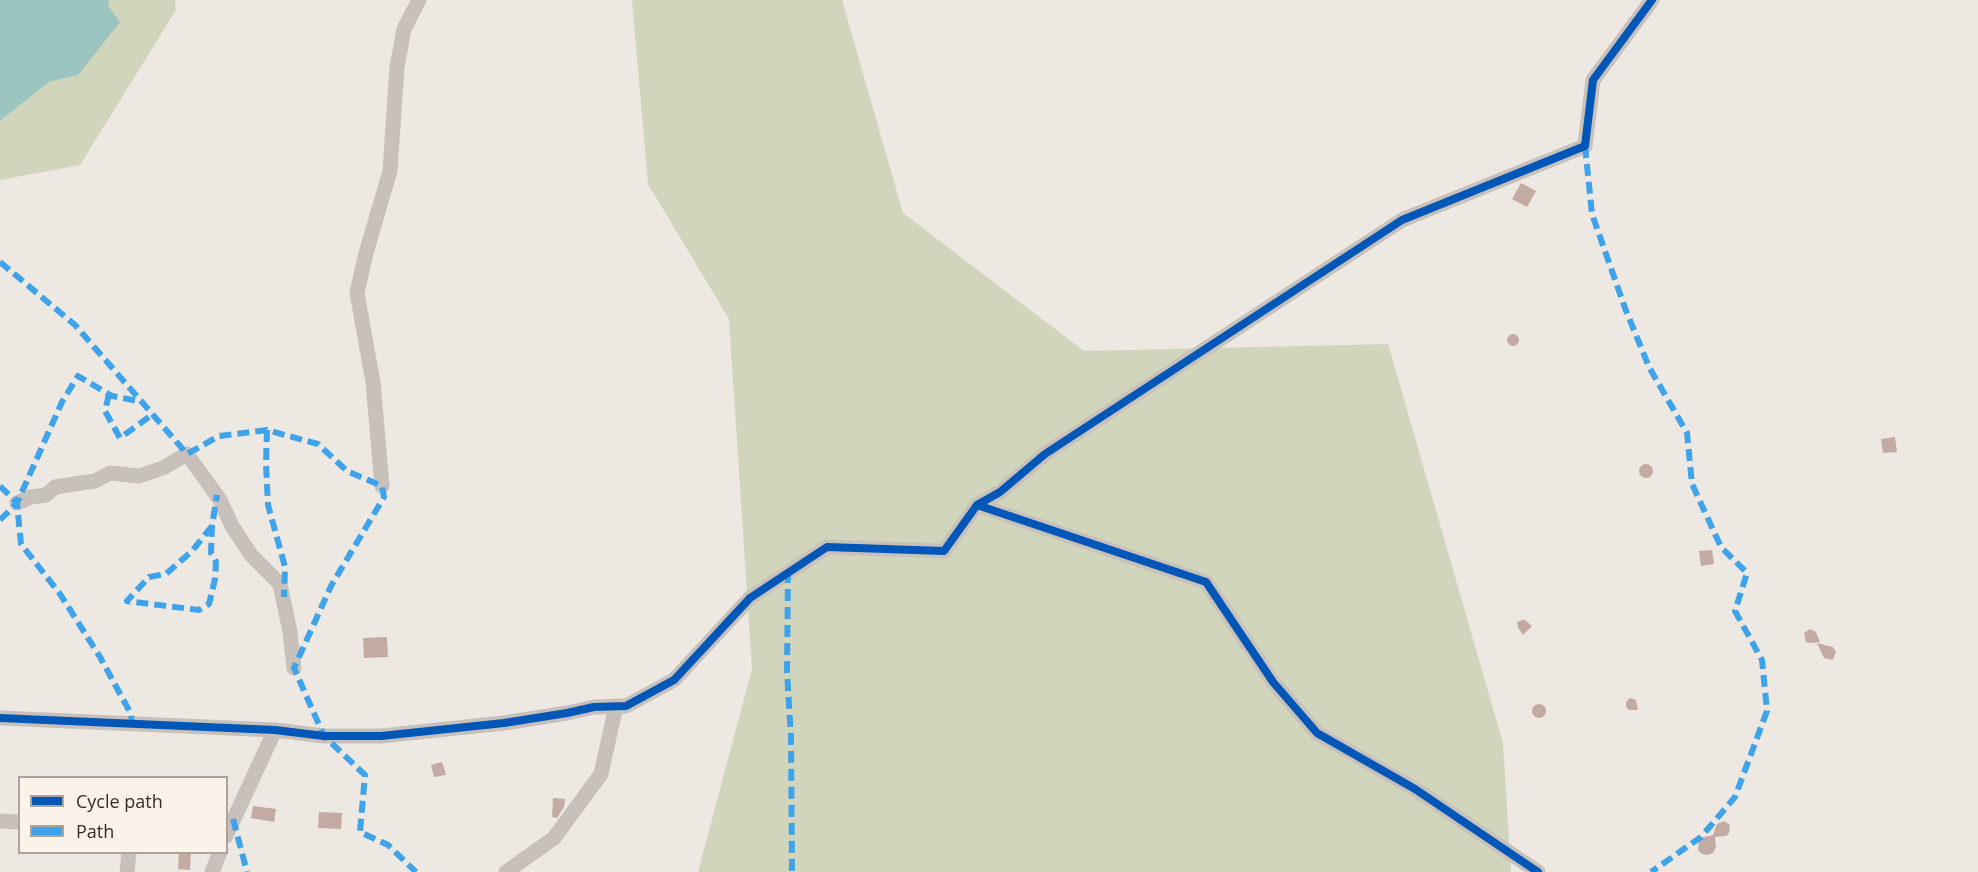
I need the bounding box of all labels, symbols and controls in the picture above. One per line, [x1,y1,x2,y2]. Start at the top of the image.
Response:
legend [18,776,228,854]
text: Cycle path [76,789,163,813]
text: Path [76,819,114,843]

